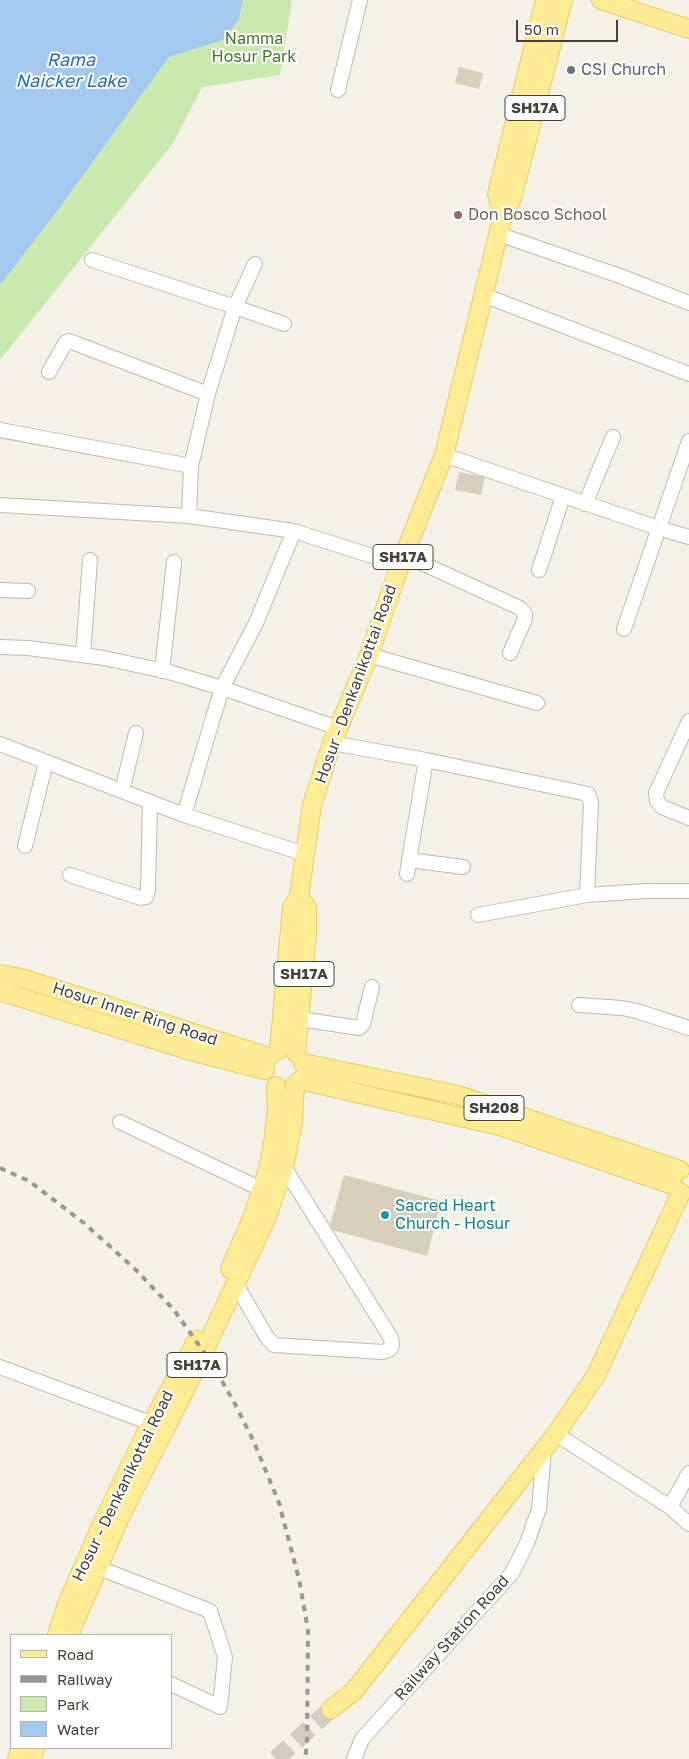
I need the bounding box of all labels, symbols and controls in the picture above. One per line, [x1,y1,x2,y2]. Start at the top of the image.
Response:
scale bar [519,10,622,42]
text: 50 m [524,20,559,38]
park label: Namma Hosur Park [212,29,296,67]
water label: Rama Naicker Lake [15,49,127,92]
place label: CSI Church [581,60,666,80]
marker: CSI Church [565,64,577,76]
road number: SH17A [505,96,565,120]
place label: Don Bosco School [468,205,607,225]
marker: Don Bosco School [452,209,464,221]
road number: SH17A [373,544,433,570]
street label: Hosur - Denkanikottai Road [311,582,401,786]
road number: SH17A [274,962,334,986]
street label: Hosur Inner Ring Road [50,978,220,1050]
road number: SH208 [464,1096,524,1120]
place label: Sacred Heart Church - Hosur [395,1196,510,1234]
marker: Sacred Heart Church - Hosur [379,1209,391,1221]
road number: SH17A [167,1352,227,1378]
street label: Hosur - Denkanikottai Road [68,1387,178,1585]
street label: Railway Station Road [391,1571,513,1705]
legend [10,1634,172,1749]
text: Road [57,1645,94,1663]
text: Railway [57,1670,113,1688]
text: Park [57,1695,89,1713]
text: Water [57,1720,100,1738]

